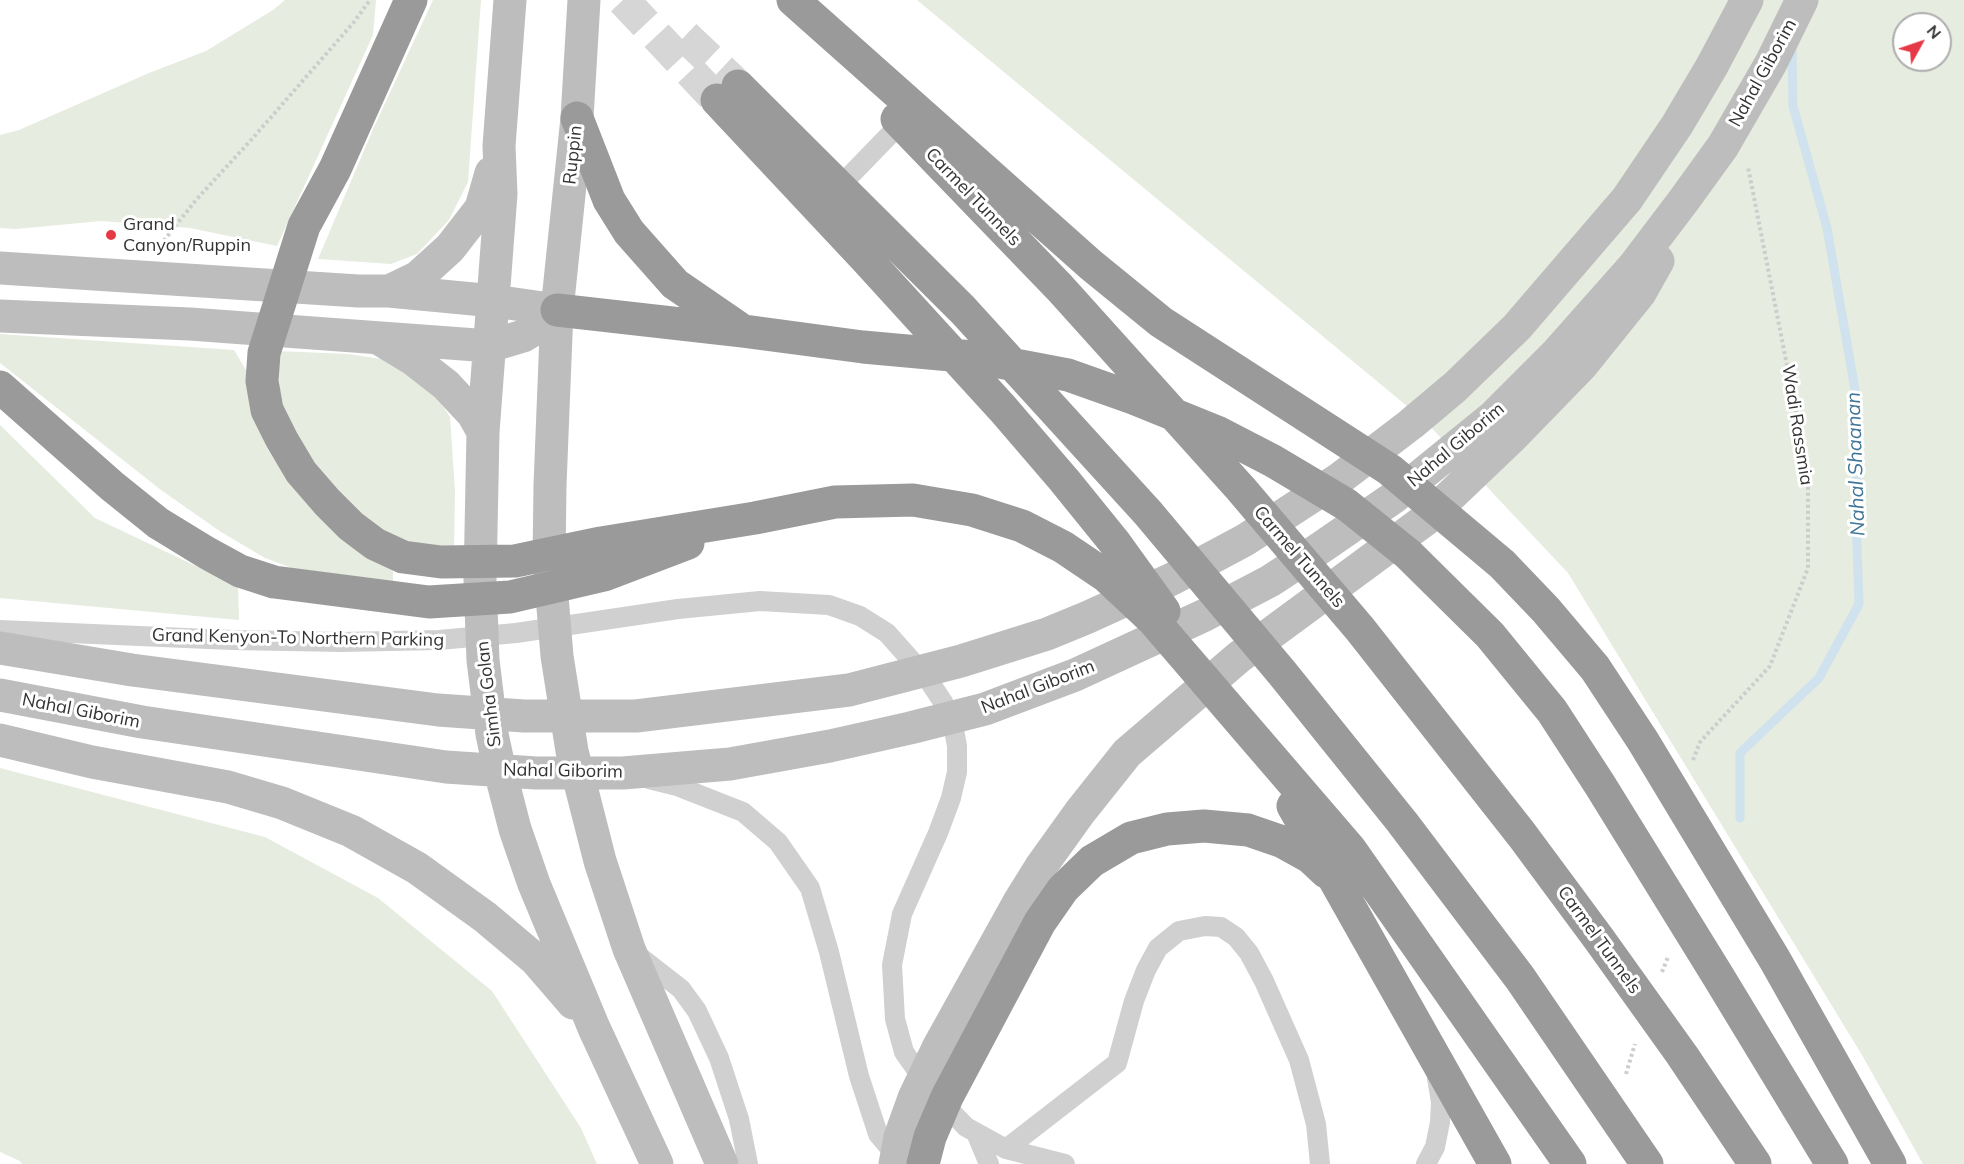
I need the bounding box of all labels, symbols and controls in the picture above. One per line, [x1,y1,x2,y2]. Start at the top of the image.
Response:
north arrow [1892,12,1952,72]
street label: Nahal Giborim [1725,15,1801,131]
text: N [1923,21,1946,43]
street label: Ruppin [559,124,587,186]
street label: Carmel Tunnels [921,143,1025,251]
place label: Grand Canyon/Ruppin [123,214,251,256]
marker: Grand Canyon/Ruppin [104,228,118,242]
street label: Wadi Rassmia [1777,363,1817,487]
water label: Nahal Shaanan [1841,391,1871,537]
street label: Nahal Giborim [1403,398,1509,492]
street label: Carmel Tunnels [1249,502,1349,612]
street label: Grand Kenyon-To Northern Parking [152,625,444,651]
street label: Simha Golan [472,640,506,748]
street label: Nahal Giborim [978,655,1098,719]
street label: Nahal Giborim [20,689,142,733]
street label: Nahal Giborim [503,759,623,783]
street label: Carmel Tunnels [1553,882,1645,998]

